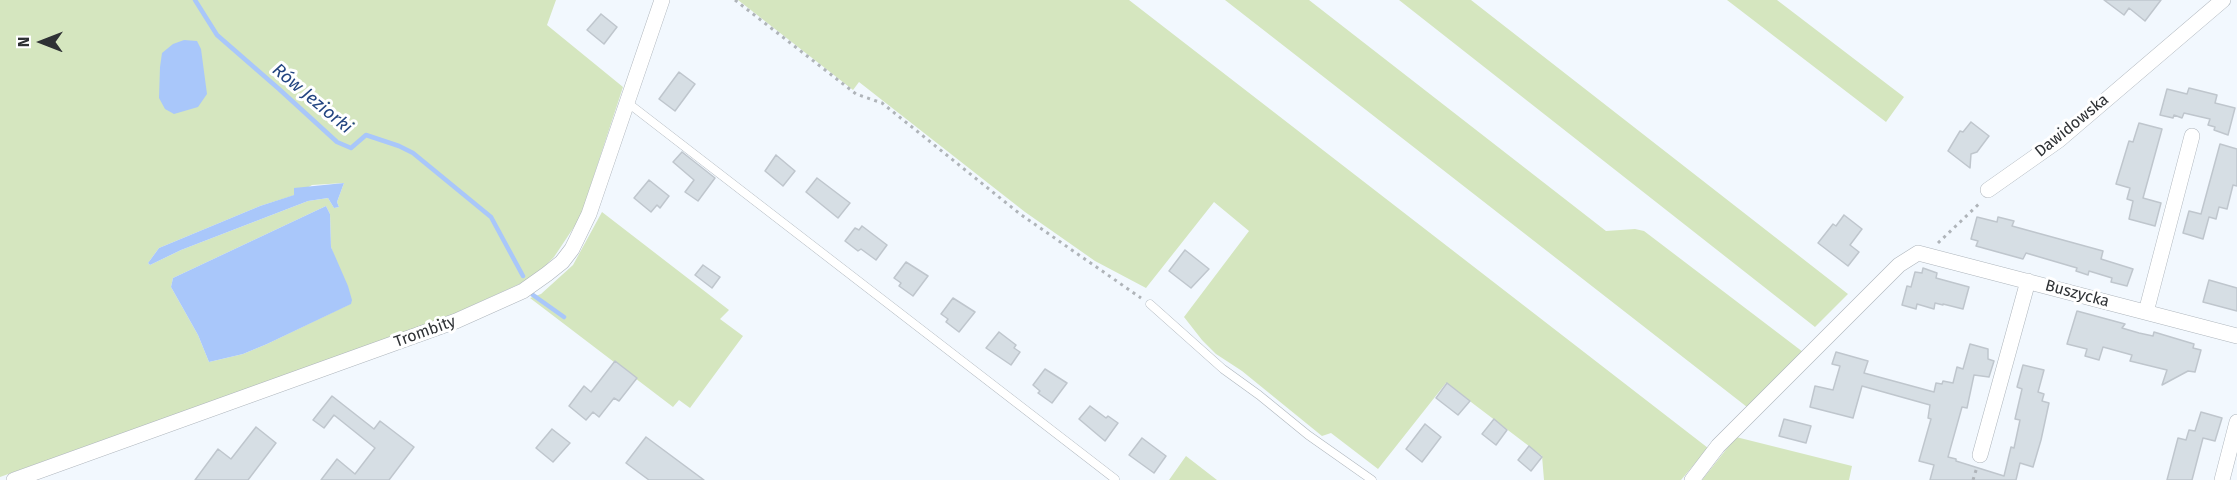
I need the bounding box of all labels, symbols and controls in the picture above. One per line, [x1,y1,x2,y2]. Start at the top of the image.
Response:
north arrow [12,12,72,72]
text: N [14,37,33,47]
water label: Rów Jeziorki [268,59,356,139]
street label: Dawidowska [2031,90,2113,162]
street label: Buszycka [2043,276,2111,312]
street label: Trombity [392,312,458,352]

